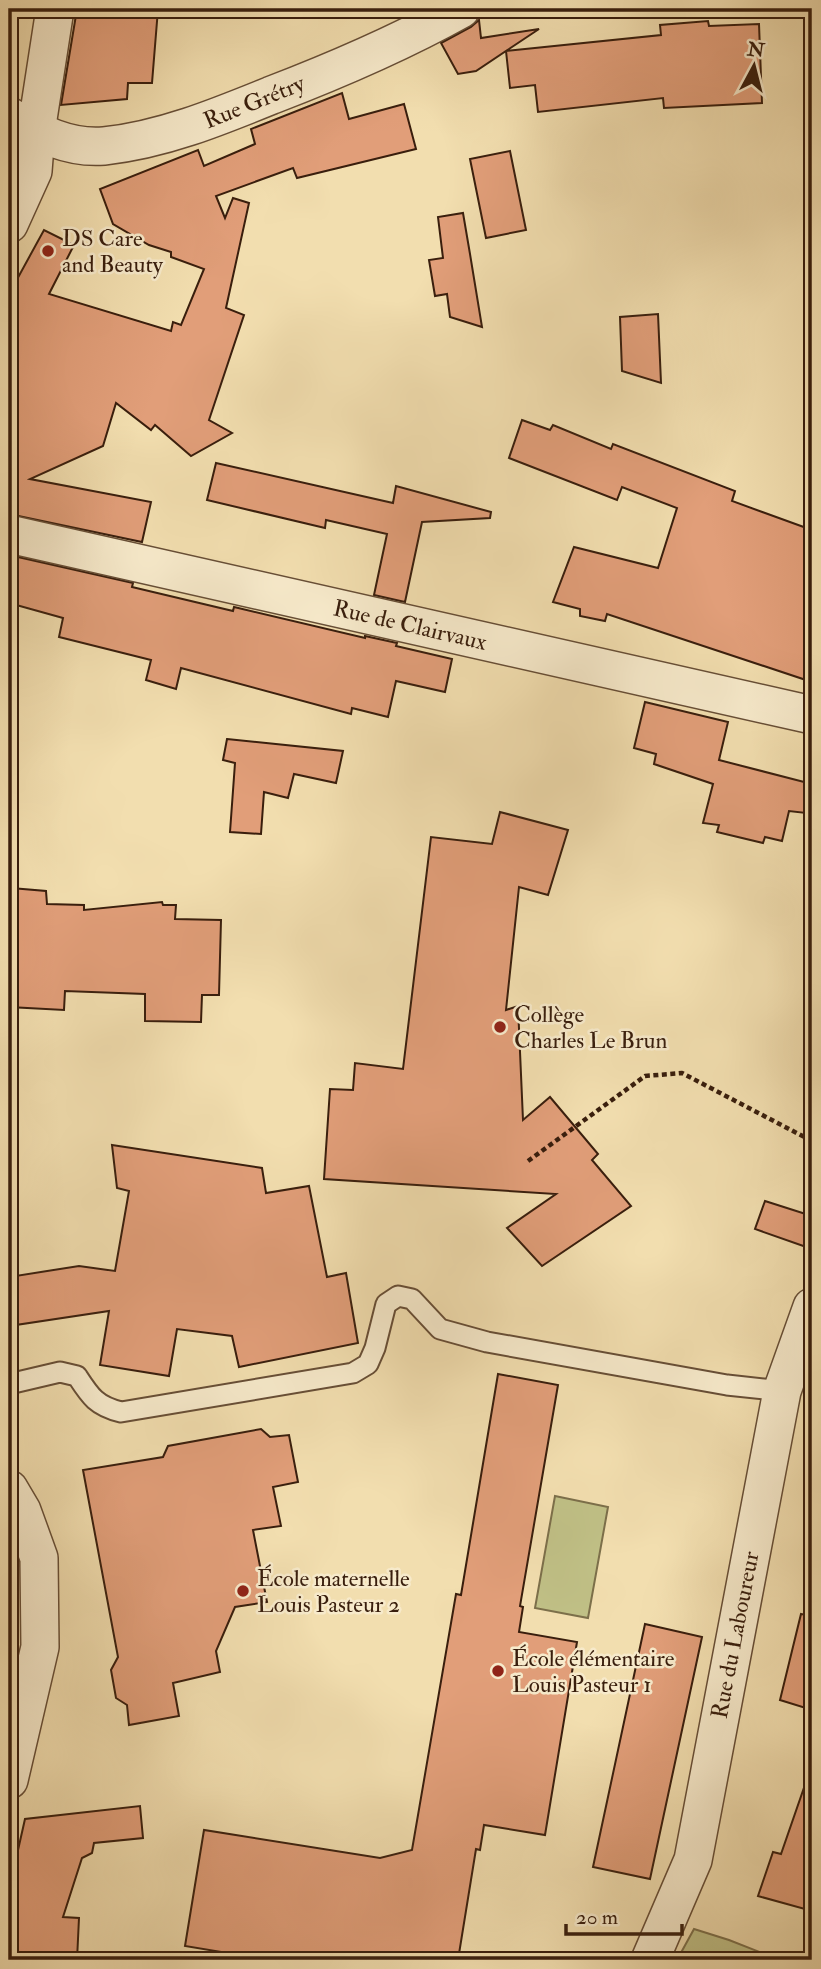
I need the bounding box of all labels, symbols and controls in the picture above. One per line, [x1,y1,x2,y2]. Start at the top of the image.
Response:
north arrow [720,32,790,102]
text: N [745,37,767,63]
street label: Rue Grétry [199,68,309,135]
place label: DS Care and Beauty [62,224,164,279]
marker: DS Care and Beauty [40,243,56,259]
street label: Rue de Clairvaux [330,593,490,657]
place label: Collège Charles Le Brun [514,1000,668,1055]
marker: Collège Charles Le Brun [492,1019,508,1035]
street label: Rue du Laboureur [705,1549,765,1721]
place label: École maternelle Louis Pasteur 2 [257,1564,410,1619]
marker: École maternelle Louis Pasteur 2 [235,1583,251,1599]
place label: École élémentaire Louis Pasteur 1 [512,1644,675,1699]
marker: École élémentaire Louis Pasteur 1 [490,1663,506,1679]
scale bar [566,1892,681,1936]
text: 20 m [576,1904,618,1931]

